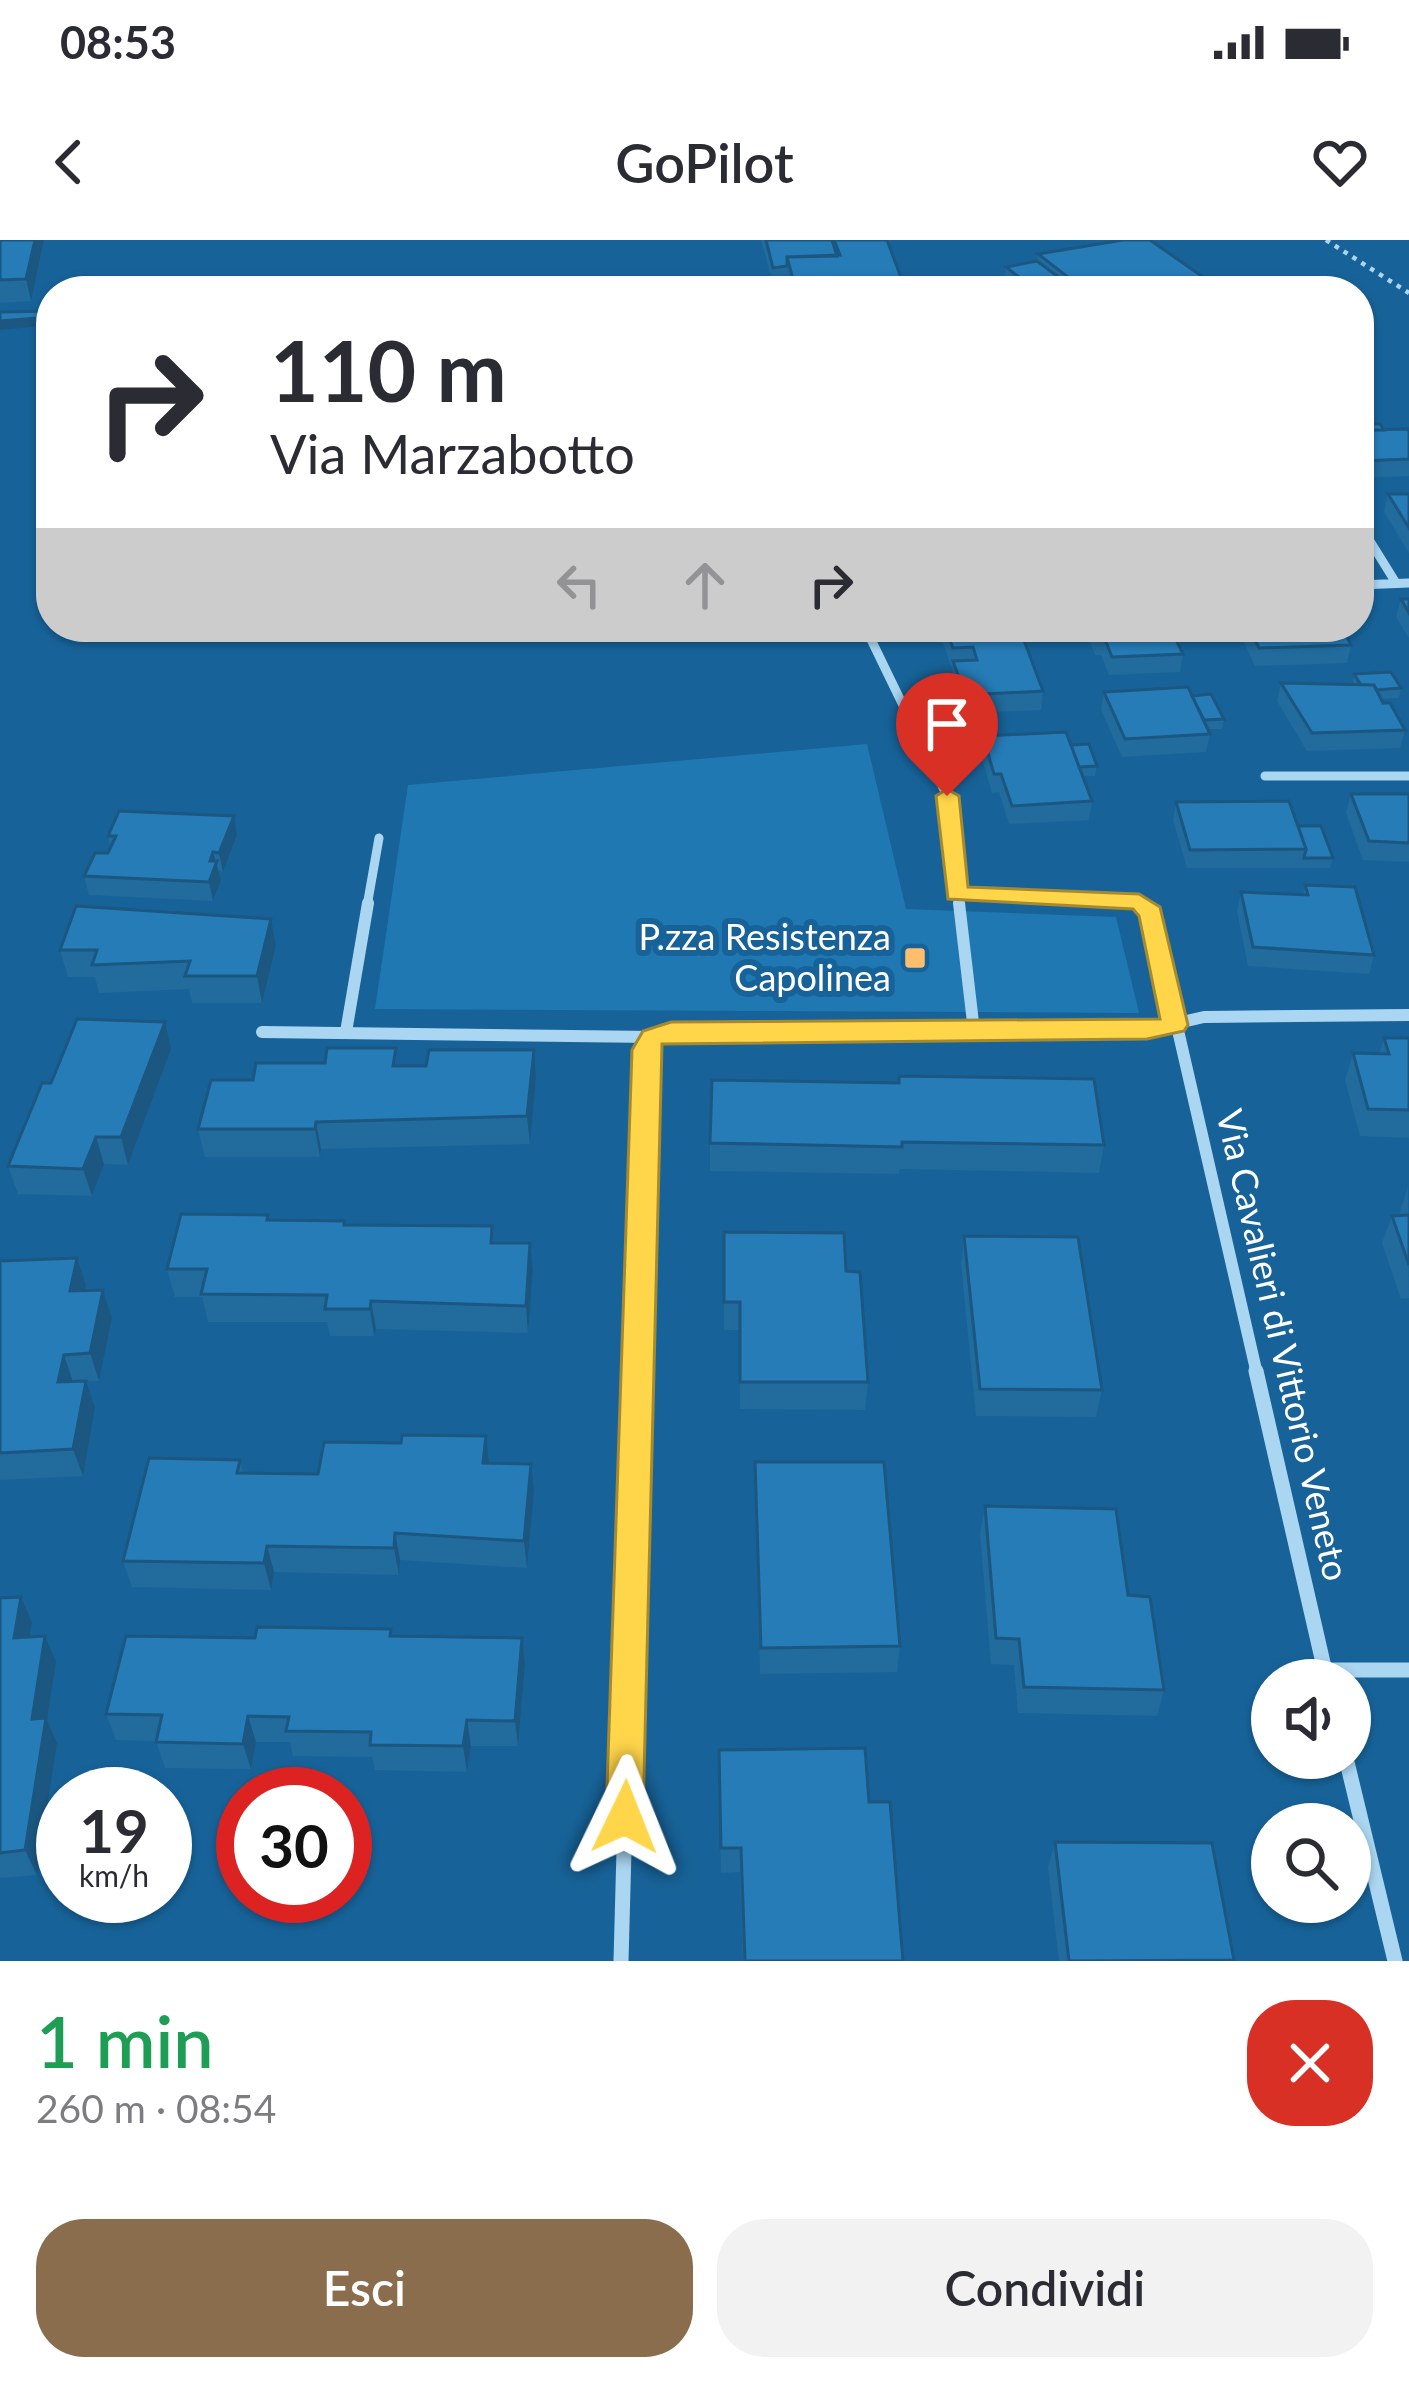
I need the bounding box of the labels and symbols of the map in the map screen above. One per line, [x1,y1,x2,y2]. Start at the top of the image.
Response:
pin [896,673,998,796]
place label: P.zza Resistenza Capolinea [639,914,891,999]
marker: P.zza Resistenza Capolinea [902,945,928,971]
street label: Via Cavalieri di Vittorio Veneto [1208,1105,1360,1585]
position arrow [562,1754,688,1880]
speed limit sign: 30 [216,1767,372,1923]

